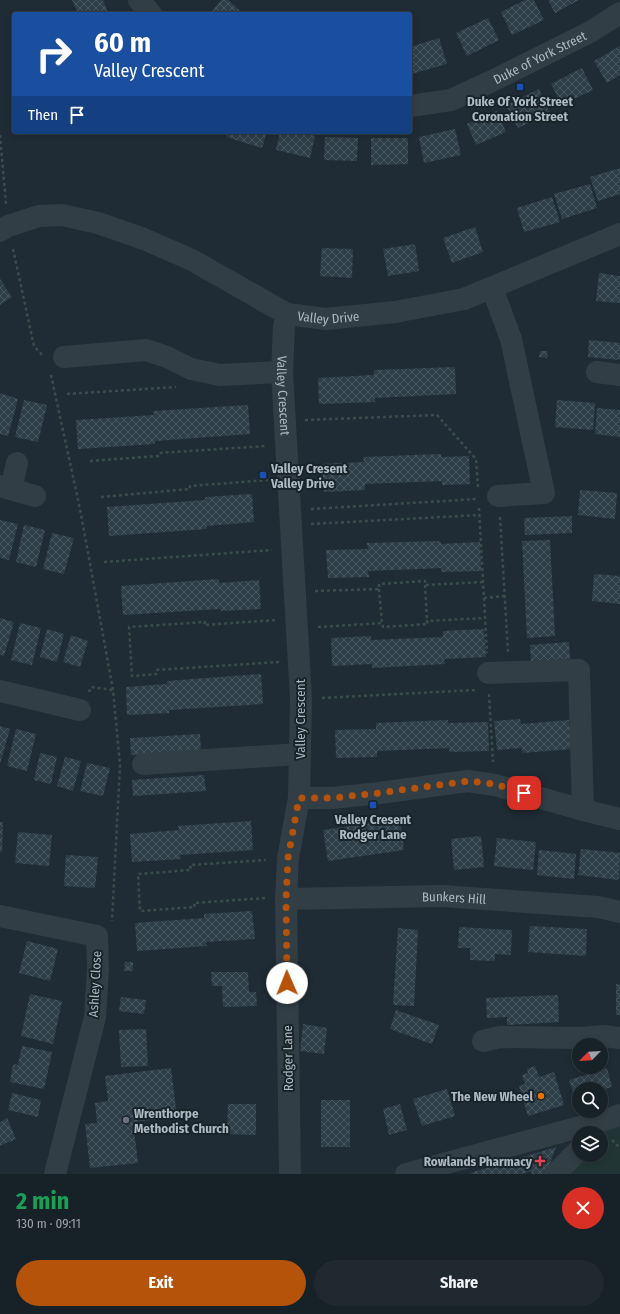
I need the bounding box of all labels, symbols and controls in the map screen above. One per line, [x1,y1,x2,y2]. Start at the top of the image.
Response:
text: 60 m [94,26,151,59]
street label: Duke of York Street [491,27,589,87]
icon: right [28,28,80,80]
text: Valley Crescent [94,60,204,82]
marker: Duke Of York Street Coronation Street [515,82,525,92]
place label: Duke Of York Street Coronation Street [467,94,573,124]
icon: arrive [66,104,88,126]
text: Then [28,106,58,124]
street label: Valley Drive [297,308,360,327]
street label: Valley Crescent [274,355,293,437]
place label: Valley Cresent Valley Drive [270,461,348,491]
marker: Valley Cresent Valley Drive [258,470,268,480]
street label: Valley Crescent [293,678,308,759]
pin [507,776,541,810]
icon: arrive [513,782,535,804]
marker: Valley Cresent Rodger Lane [368,800,378,810]
place label: Valley Cresent Rodger Lane [334,812,412,842]
street label: Bunkers Hill [422,888,487,907]
street label: Ashley Close [86,950,104,1018]
position arrow [266,962,308,1004]
street label: Rodger Lane [280,1025,296,1091]
north arrow [572,1038,608,1074]
map controls [572,1038,608,1162]
button: search [572,1082,608,1118]
place label: The New Wheel [451,1089,533,1104]
marker: The New Wheel [536,1091,546,1101]
place label: Wrenthorpe Methodist Church [134,1106,229,1136]
marker: Wrenthorpe Methodist Church [121,1115,131,1125]
button: layers [572,1126,608,1162]
place label: Rowlands Pharmacy [424,1154,533,1169]
marker: Rowlands Pharmacy [535,1156,545,1166]
text: 2 min [16,1187,69,1215]
button: close [562,1187,604,1229]
text: 130 m · 09:11 [16,1216,81,1231]
button: Exit [16,1260,306,1306]
button: Share [314,1260,604,1306]

